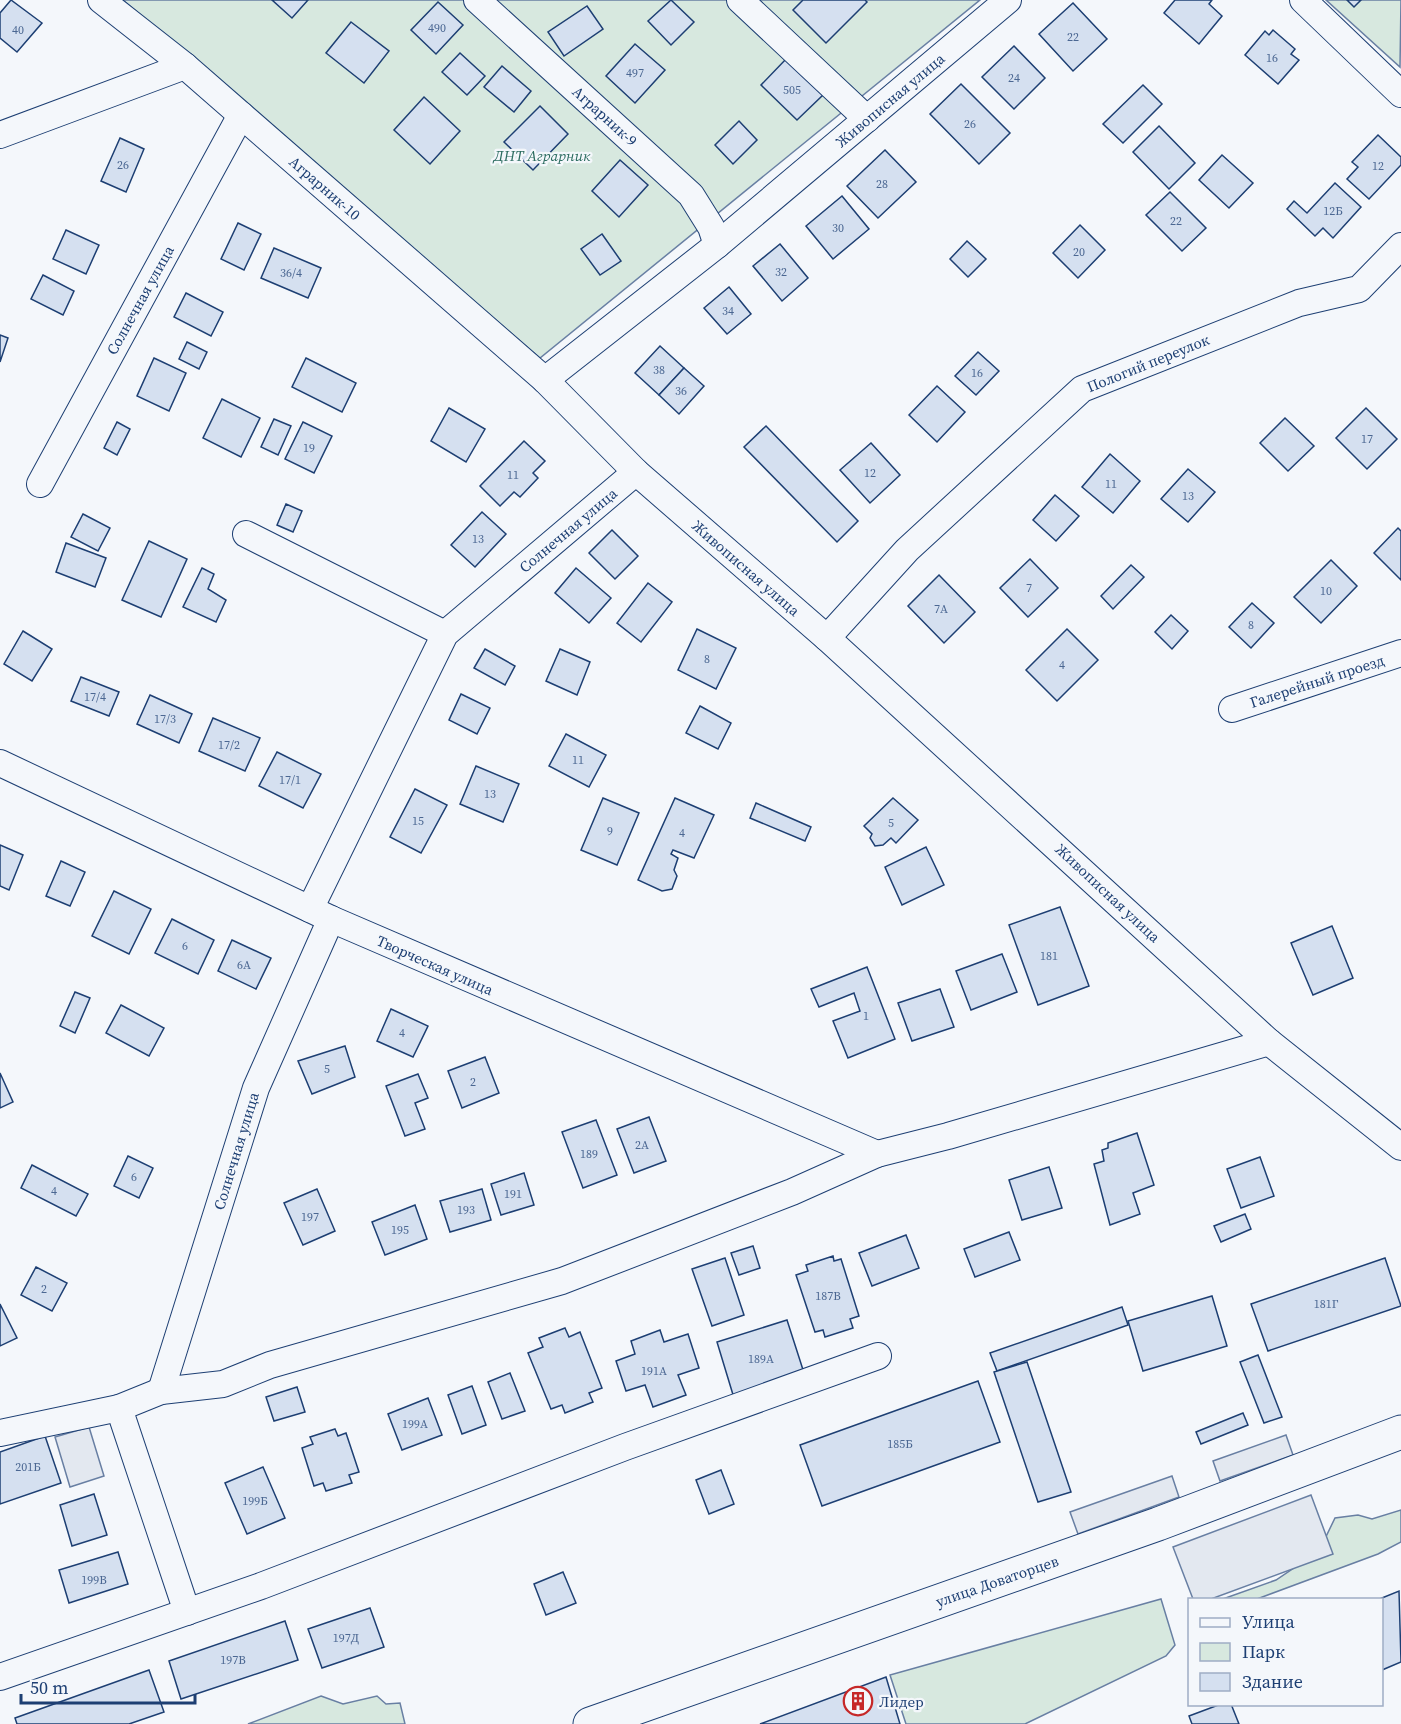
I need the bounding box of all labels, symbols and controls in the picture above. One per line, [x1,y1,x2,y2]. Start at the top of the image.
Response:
house number: 490 [428,20,446,36]
house number: 40 [12,22,24,38]
house number: 22 [1067,29,1079,45]
street label: Живописная улица [831,48,949,152]
house number: 16 [1266,50,1278,66]
house number: 497 [626,65,644,81]
house number: 24 [1008,70,1020,86]
street label: Аграрник-9 [568,81,642,151]
house number: 505 [783,82,801,98]
house number: 26 [964,116,976,132]
park label: ДНТ Аграрник [493,145,591,166]
street label: Аграрник-10 [285,151,365,225]
house number: 26 [117,157,129,173]
house number: 12 [1372,158,1384,174]
house number: 28 [876,176,888,192]
house number: 12Б [1323,203,1343,219]
house number: 22 [1170,213,1182,229]
house number: 30 [832,220,844,236]
street label: Солнечная улица [101,241,179,358]
house number: 20 [1073,244,1085,260]
house number: 32 [775,264,787,280]
house number: 36/4 [280,265,302,281]
house number: 34 [722,303,734,319]
street label: Пологий переулок [1084,329,1213,397]
house number: 38 [653,362,665,378]
house number: 16 [971,365,983,381]
house number: 36 [675,383,687,399]
house number: 17 [1361,431,1373,447]
house number: 19 [303,440,315,456]
house number: 12 [864,465,876,481]
house number: 11 [507,467,519,483]
house number: 11 [1105,476,1117,492]
street label: Солнечная улица [515,483,622,577]
house number: 13 [1182,488,1194,504]
street label: Живописная улица [688,515,805,621]
house number: 13 [472,531,484,547]
house number: 7 [1026,580,1032,596]
house number: 10 [1320,583,1332,599]
house number: 7А [934,601,948,617]
house number: 8 [1248,617,1254,633]
street label: Галерейный проезд [1247,649,1387,713]
house number: 8 [704,651,710,667]
house number: 4 [1059,657,1065,673]
house number: 17/4 [84,689,106,705]
house number: 17/3 [154,711,176,727]
house number: 17/2 [218,737,240,753]
house number: 11 [572,752,584,768]
house number: 17/1 [279,772,301,788]
house number: 13 [484,786,496,802]
house number: 15 [412,813,424,829]
house number: 5 [888,815,894,831]
house number: 9 [607,823,613,839]
house number: 4 [679,825,685,841]
street label: Живописная улица [1051,839,1165,947]
street label: Творческая улица [373,930,497,1000]
house number: 6 [182,938,188,954]
house number: 181 [1040,948,1058,964]
house number: 6А [237,957,251,973]
house number: 1 [863,1008,869,1024]
house number: 4 [399,1025,405,1041]
house number: 5 [324,1061,330,1077]
house number: 2 [470,1074,476,1090]
street label: Солнечная улица [208,1089,264,1212]
house number: 2А [635,1137,649,1153]
house number: 189 [580,1146,598,1162]
house number: 6 [131,1169,137,1185]
house number: 4 [51,1183,57,1199]
house number: 191 [504,1186,522,1202]
house number: 193 [457,1202,475,1218]
house number: 197 [301,1209,319,1225]
house number: 195 [391,1222,409,1238]
house number: 2 [41,1281,47,1297]
house number: 187В [815,1288,841,1304]
house number: 181Г [1314,1296,1339,1312]
house number: 189А [748,1351,774,1367]
house number: 191А [641,1363,667,1379]
house number: 199А [402,1416,428,1432]
house number: 185Б [887,1436,913,1452]
house number: 201Б [15,1459,41,1475]
house number: 199Б [242,1493,268,1509]
street label: улица Доваторцев [933,1550,1062,1612]
house number: 199В [81,1572,107,1588]
legend [1188,1598,1383,1706]
text: Улица [1242,1609,1295,1634]
house number: 197Д [333,1630,359,1646]
text: Парк [1242,1639,1285,1664]
house number: 197В [220,1652,246,1668]
scale bar [21,1667,195,1705]
text: Здание [1242,1669,1303,1694]
text: 50 m [30,1675,68,1700]
building icon: Лидер [842,1685,874,1717]
place label: Лидер [879,1691,924,1712]

